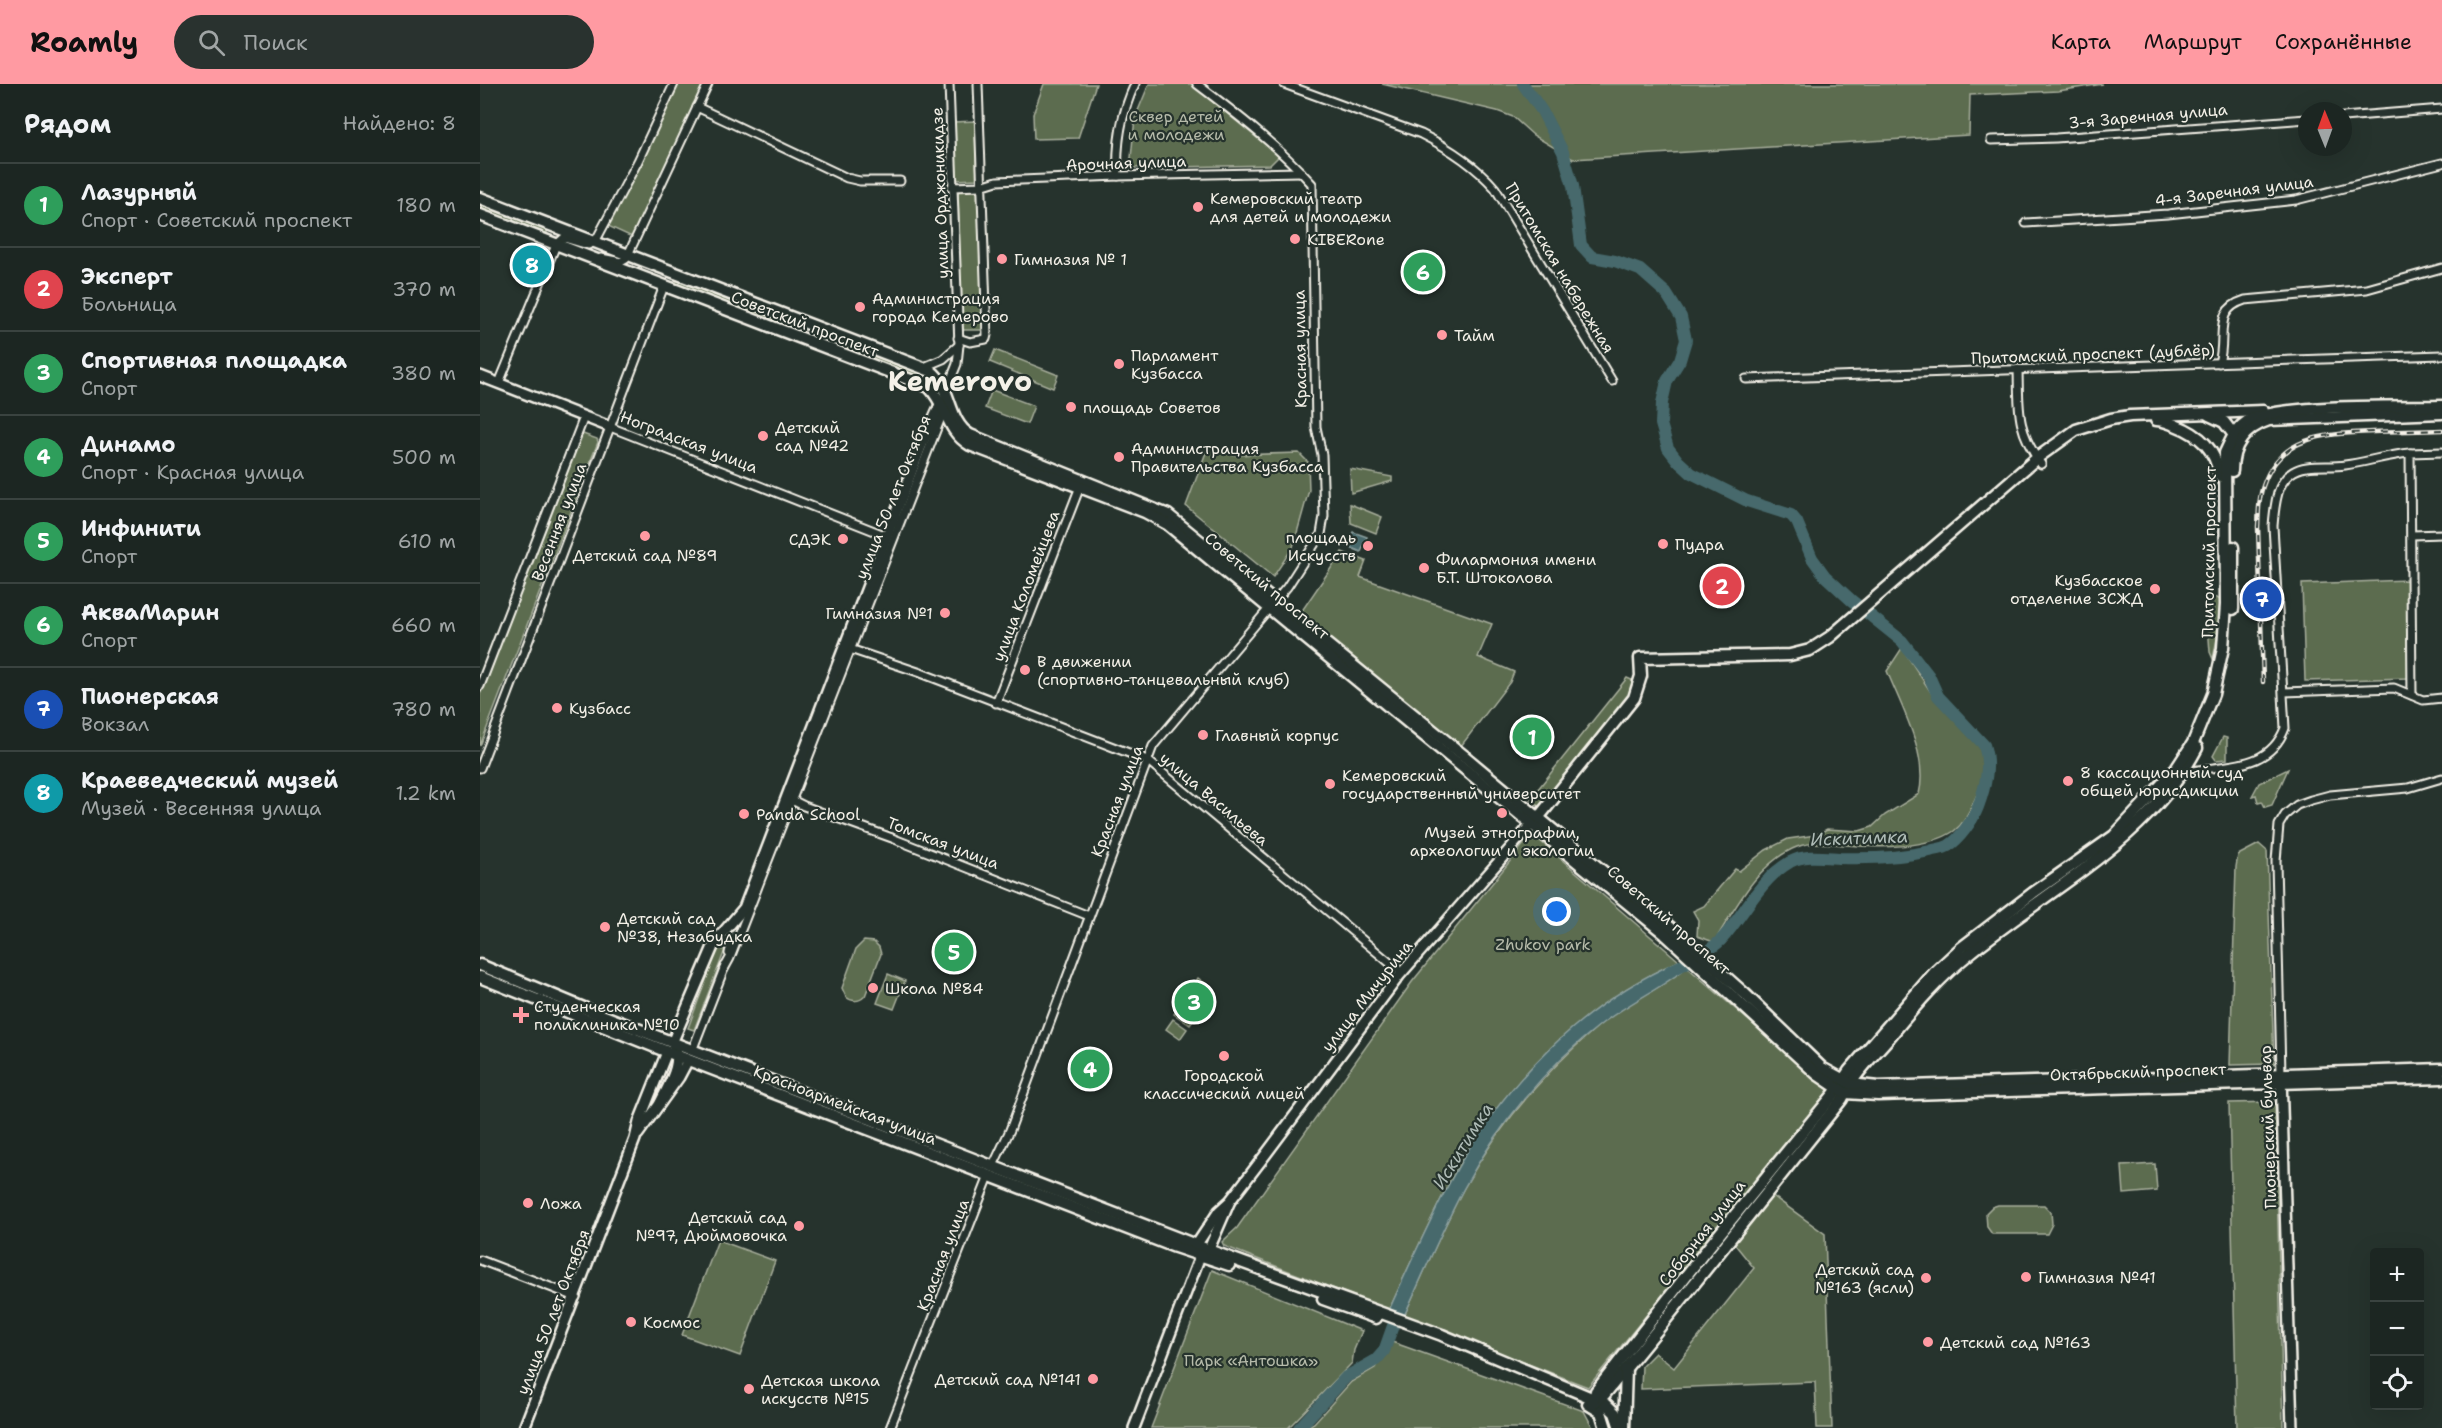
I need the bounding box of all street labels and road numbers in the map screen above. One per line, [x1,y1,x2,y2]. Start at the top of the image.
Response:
street label: 3-я Заречная улица [2068,99,2228,133]
street label: улица Орджоникидзе [927,107,953,279]
street label: Арочная улица [1065,150,1187,176]
street label: 4-я Заречная улица [2153,171,2315,211]
street label: Притомская набережная [1501,179,1619,357]
street label: Советский проспект [728,286,883,362]
street label: Красная улица [1288,290,1312,408]
street label: Притомский проспект (дублёр) [1971,339,2215,369]
street label: Ноградская улица [617,406,761,478]
street label: улица 50 лет Октября [850,412,936,582]
street label: Весенняя улица [527,460,591,584]
street label: Притомский проспект [2197,465,2221,638]
street label: улица Коломейцева [987,507,1065,665]
street label: Советский проспект [1200,528,1334,645]
street label: Красная улица [1086,742,1148,860]
street label: улица Васильева [1155,747,1273,851]
street label: Томская улица [884,812,1002,874]
street label: Советский проспект [1603,861,1736,980]
street label: улица Мичурина [1317,936,1417,1056]
street label: Пионерский бульвар [2255,1045,2281,1209]
street label: Октябрьский проспект [2049,1058,2227,1086]
street label: Красноармейская улица [750,1060,940,1150]
street label: Соборная улица [1654,1176,1750,1290]
street label: Красная улица [912,1196,974,1314]
street label: улица 50 лет Октября [512,1226,594,1398]

